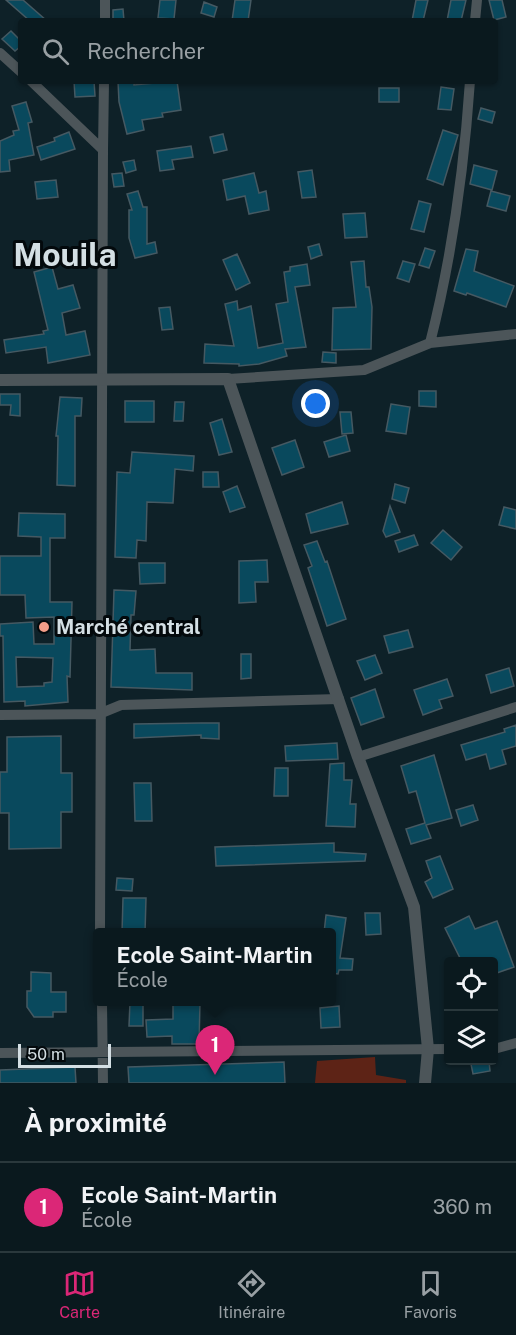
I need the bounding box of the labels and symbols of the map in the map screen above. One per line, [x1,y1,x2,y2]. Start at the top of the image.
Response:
district label: Mouila [13,236,117,273]
your location [301,389,330,418]
place label: Marché central [56,615,201,639]
marker: Marché central [37,620,51,634]
pin: 1 [196,1026,234,1075]
scale bar [18,1041,111,1068]

